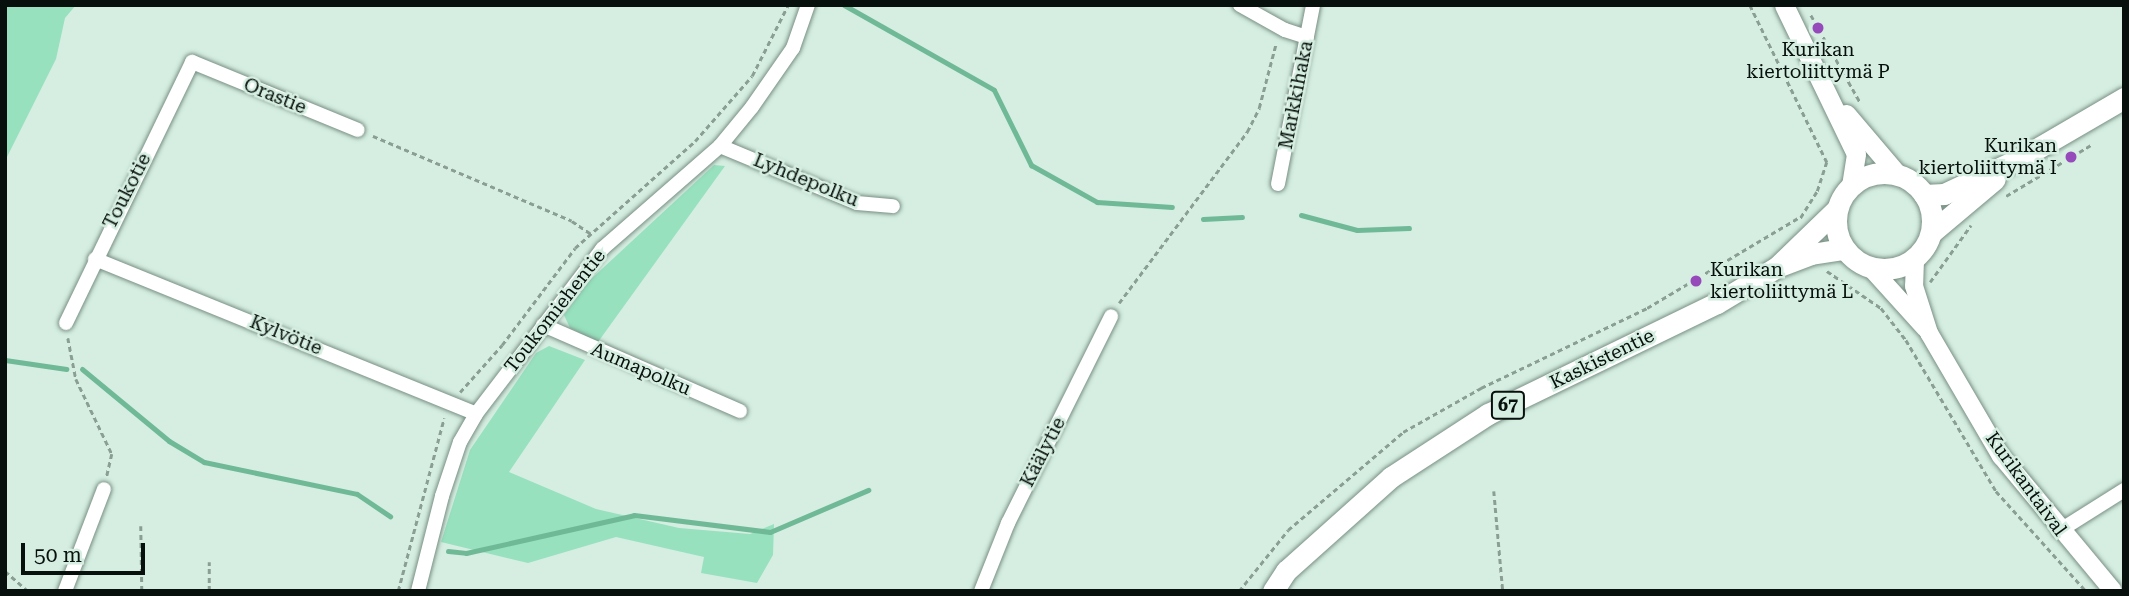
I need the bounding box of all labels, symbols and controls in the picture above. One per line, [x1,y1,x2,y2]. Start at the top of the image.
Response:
marker: Kurikan kiertoliittymä P [1810,20,1826,36]
street label: Markkihaka [1274,39,1318,151]
place label: Kurikan kiertoliittymä P [1746,39,1890,83]
street label: Orastie [240,73,310,119]
place label: Kurikan kiertoliittymä I [1918,135,2057,179]
street label: Toukotie [98,149,156,233]
street label: Lyhdepolku [750,149,862,211]
marker: Kurikan kiertoliittymä I [2063,149,2079,165]
street label: Toukomiehentie [500,245,610,377]
place label: Kurikan kiertoliittymä L [1710,259,1853,303]
marker: Kurikan kiertoliittymä L [1688,273,1704,289]
street label: Kylvötie [247,310,325,360]
street label: Kaskistentie [1546,324,1658,394]
street label: Aumapolku [588,338,694,400]
road number: 67 [1490,390,1526,419]
street label: Käälytie [1016,413,1070,491]
street label: Kurikantaival [1981,428,2071,540]
scale bar [24,530,149,574]
text: 50 m [34,543,82,567]

